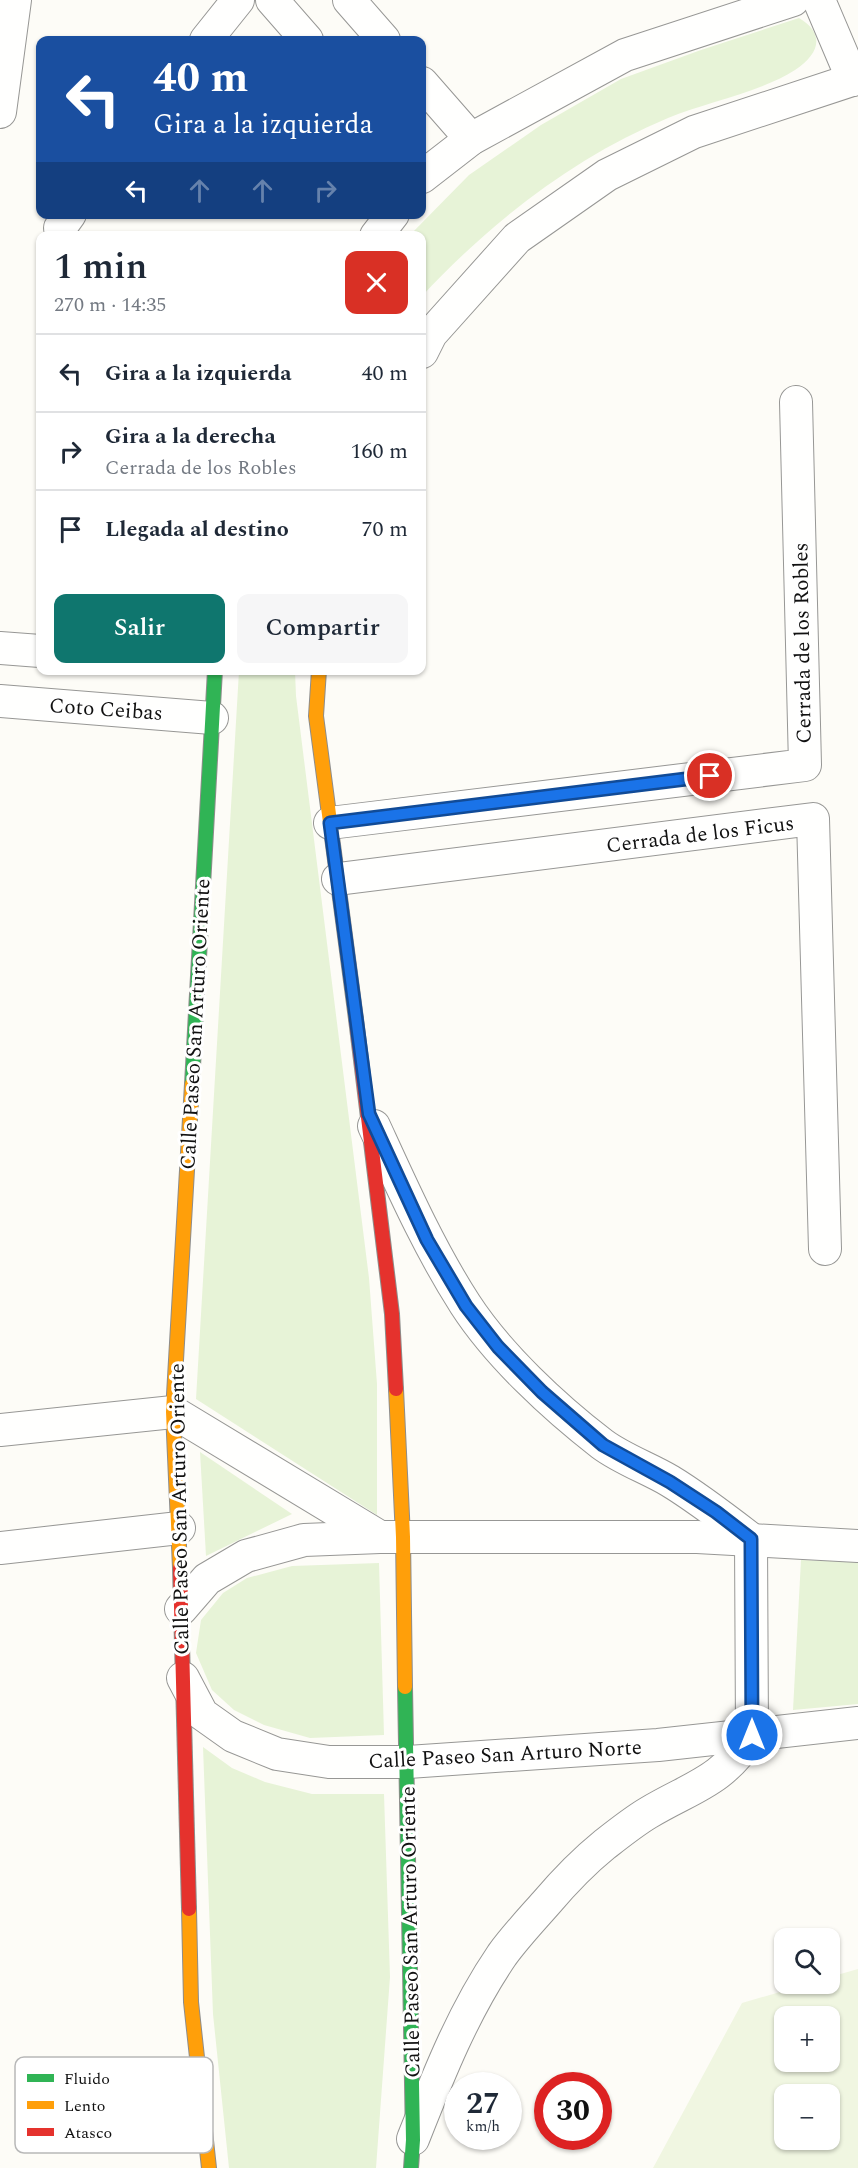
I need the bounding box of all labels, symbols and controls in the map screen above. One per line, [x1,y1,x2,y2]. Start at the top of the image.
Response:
text: 40 m [153,47,248,110]
icon: left [54,60,132,138]
text: Gira a la izquierda [153,104,373,146]
icon: left [120,174,153,207]
icon: ahead [183,174,216,207]
icon: ahead [246,174,279,207]
icon: right [309,174,342,207]
text: 1 min [54,240,147,295]
button: close [345,251,408,314]
text: 270 m · 14:35 [54,290,166,320]
icon: left [54,357,87,390]
text: Gira a la izquierda [105,357,292,390]
text: 40 m [362,357,408,390]
text: Gira a la derecha [105,420,276,453]
icon: right [54,435,87,468]
text: 160 m [351,435,408,468]
text: Cerrada de los Robles [105,453,297,483]
icon: arrive [54,513,87,546]
text: Llegada al destino [105,513,289,546]
text: 70 m [362,513,408,546]
street label: Cerrada de los Robles [785,542,821,744]
button: Salir [54,594,225,663]
button: Compartir [237,594,408,663]
street label: Coto Ceibas [48,690,164,730]
pin [684,750,735,801]
icon: arrive [693,759,726,792]
street label: Cerrada de los Ficus [604,808,796,862]
street label: Calle Paseo San Arturo Oriente [172,878,220,1171]
street label: Calle Paseo San Arturo Oriente [161,1363,199,1655]
position arrow [720,1703,784,1767]
street label: Calle Paseo San Arturo Norte [367,1732,643,1778]
street label: Calle Paseo San Arturo Oriente [392,1786,430,2078]
map controls [774,1928,840,2150]
button: search [774,1928,840,1994]
button: + [774,2006,840,2072]
legend [15,2057,213,2153]
text: Fluido [64,2067,110,2091]
speed limit sign: 30 [534,2072,612,2150]
text: 27 [466,2081,500,2127]
button: − [774,2084,840,2150]
text: Lento [64,2094,105,2118]
text: km/h [466,2115,500,2138]
text: Atasco [64,2121,112,2145]

